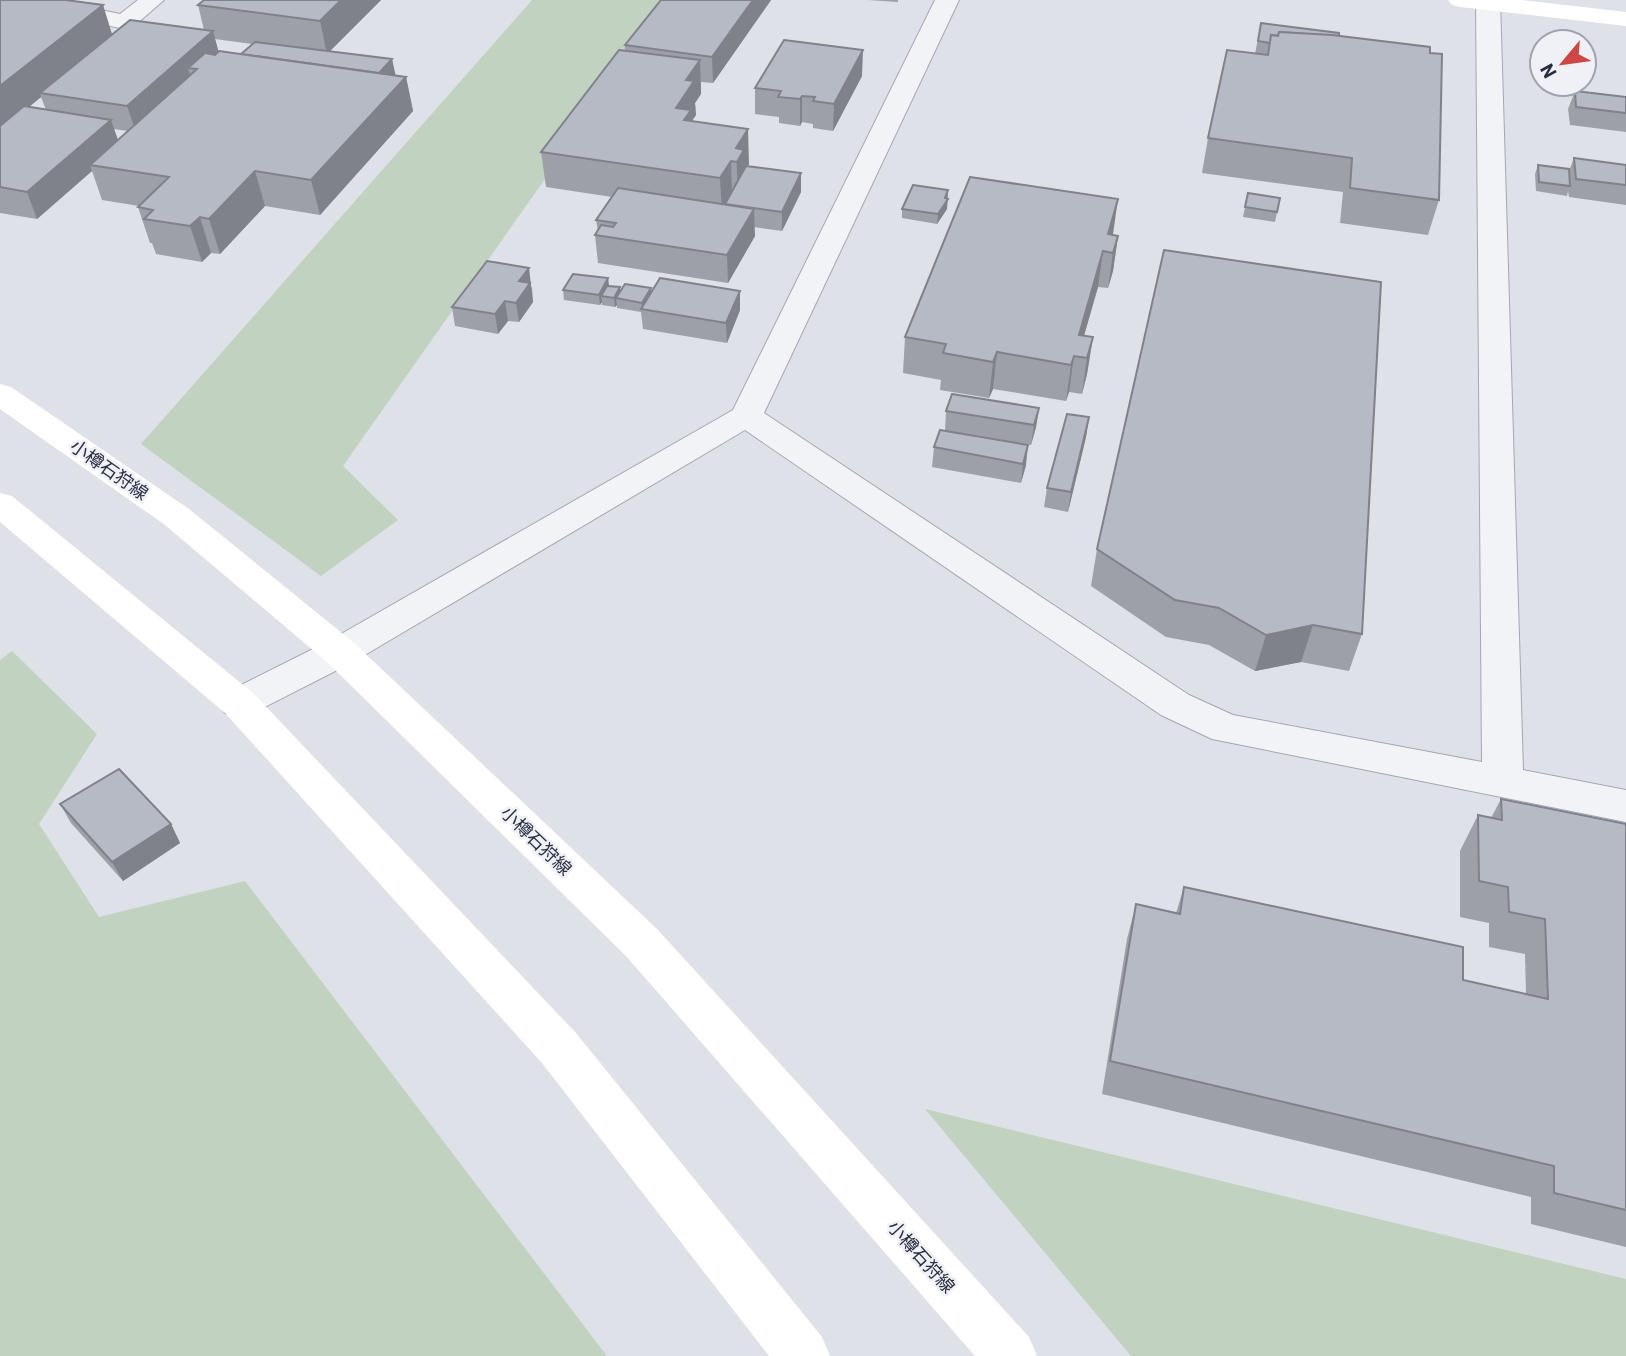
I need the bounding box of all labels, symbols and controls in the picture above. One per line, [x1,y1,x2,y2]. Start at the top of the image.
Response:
north arrow [1528,28,1598,98]
text: N [1535,60,1561,83]
street label: 小樽石狩線 [66,434,153,504]
street label: 小樽石狩線 [497,801,577,879]
street label: 小樽石狩線 [883,1216,960,1297]

